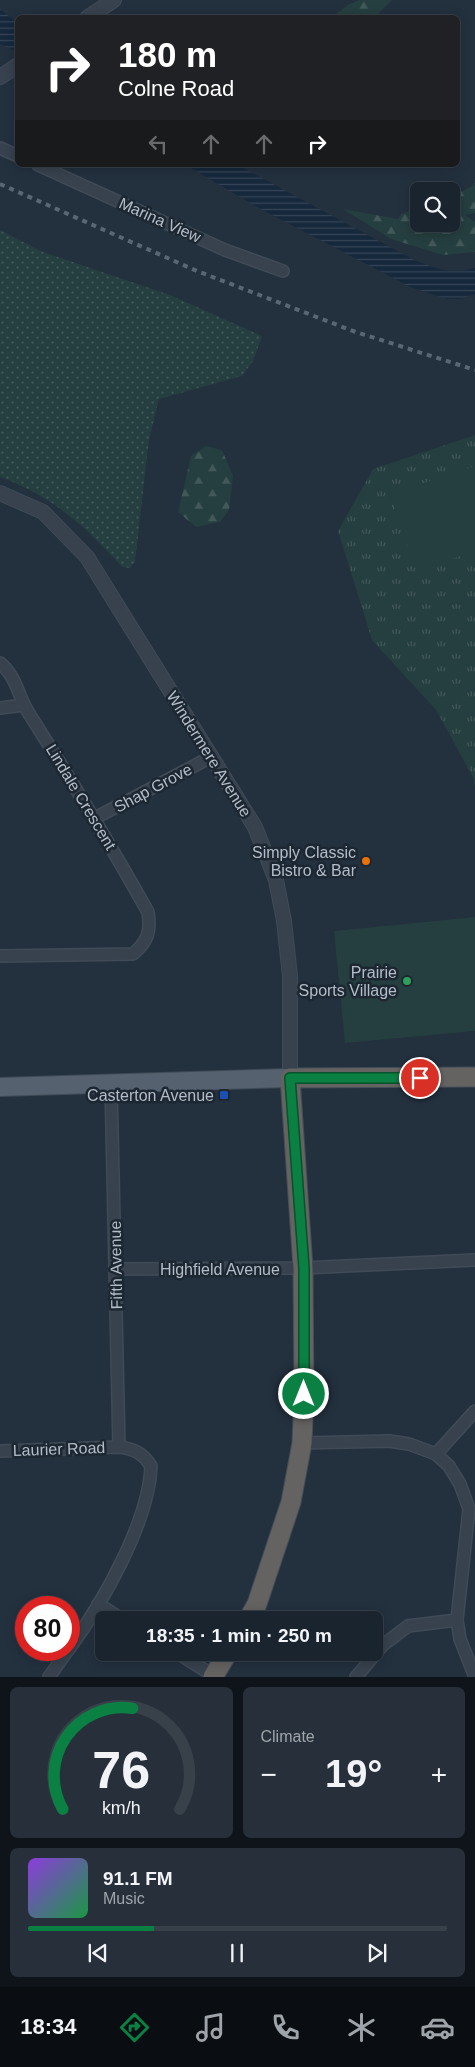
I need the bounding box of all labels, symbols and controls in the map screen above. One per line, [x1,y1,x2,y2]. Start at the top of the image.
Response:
icon: right [35,35,100,100]
text: 180 m [118,35,217,74]
text: Colne Road [118,76,234,101]
icon: left [144,130,172,158]
icon: ahead [197,130,225,158]
icon: ahead [250,130,278,158]
icon: right [303,130,331,158]
map controls [410,182,460,232]
button: search [410,182,460,232]
street label: Marina View [116,194,204,246]
street label: Windermere Avenue [163,688,255,820]
street label: Lindale Crescent [43,741,119,853]
street label: Shap Grove [111,760,195,816]
place label: Simply Classic Bistro & Bar [252,844,357,879]
marker: Simply Classic Bistro & Bar [360,855,372,867]
place label: Prairie Sports Village [299,964,397,999]
marker: Prairie Sports Village [401,975,413,987]
pin [399,1057,441,1099]
icon: arrive [406,1064,434,1092]
place label: Casterton Avenue [87,1087,214,1104]
marker: Casterton Avenue [218,1089,230,1101]
street label: Fifth Avenue [107,1220,125,1309]
street label: Highfield Avenue [160,1261,280,1278]
position arrow [277,1367,329,1419]
street label: Laurier Road [12,1439,106,1459]
speed limit sign: 80 [15,1596,80,1661]
text: 18:35 · 1 min · 250 m [146,1625,332,1646]
text: Climate [261,1728,315,1745]
text: 76 [92,1741,150,1799]
text: 19° [325,1753,382,1795]
text: − [261,1759,277,1790]
text: + [431,1759,447,1790]
text: km/h [102,1798,141,1818]
text: 91.1 FM [103,1868,173,1889]
text: Music [103,1890,145,1907]
icon: previous [84,1939,112,1967]
icon: pause [223,1939,251,1967]
icon: next [363,1939,391,1967]
icon: directions [117,2010,152,2045]
icon: music [193,2010,228,2045]
icon: phone [268,2010,303,2045]
icon: climate [344,2010,379,2045]
icon: car [420,2010,455,2045]
text: 18:34 [20,2014,77,2039]

